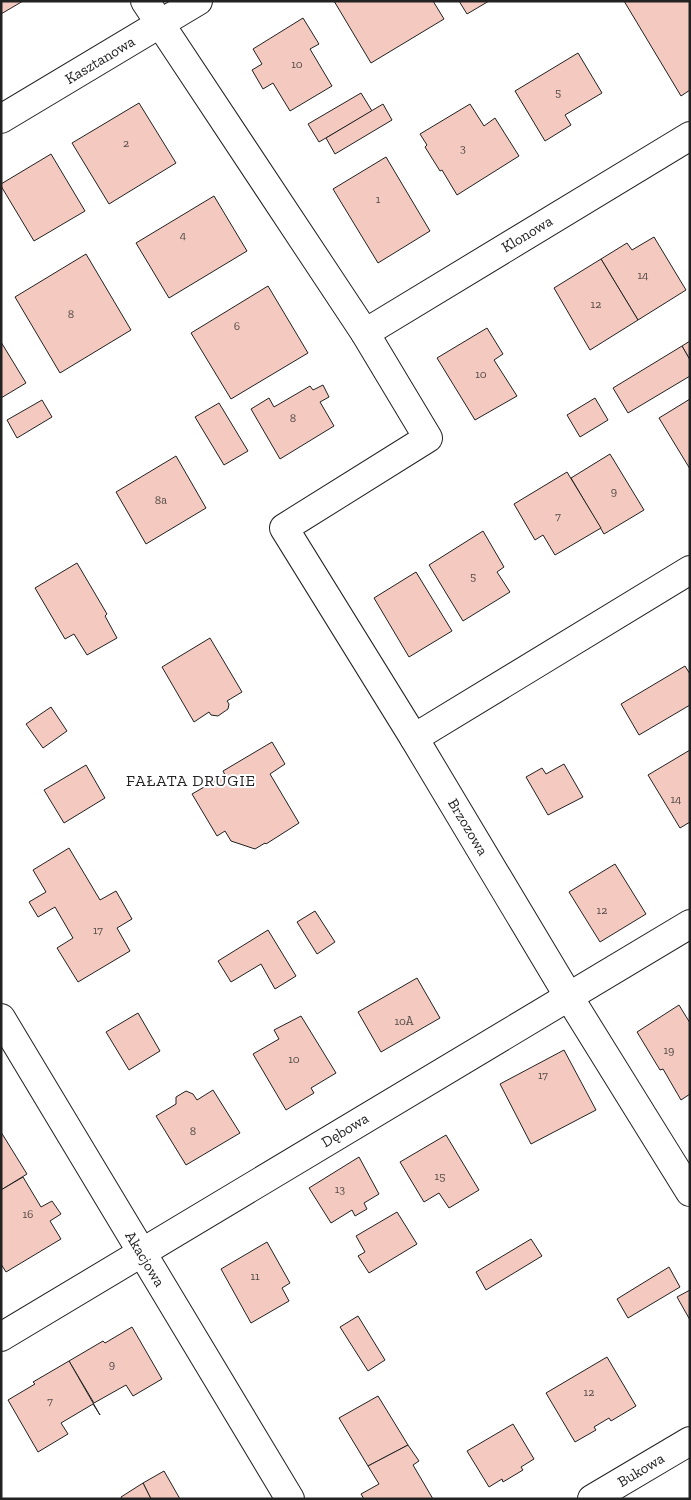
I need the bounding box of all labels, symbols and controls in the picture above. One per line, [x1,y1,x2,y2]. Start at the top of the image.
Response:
street label: Kasztanowa [62,32,138,88]
house number: 10 [291,57,303,71]
house number: 5 [555,85,561,99]
house number: 2 [123,136,129,150]
house number: 3 [460,141,466,155]
house number: 1 [376,192,381,206]
street label: Klonowa [498,212,556,256]
house number: 4 [180,228,187,242]
house number: 14 [637,268,649,282]
house number: 12 [591,297,601,311]
house number: 8 [68,307,74,321]
house number: 6 [234,319,240,333]
house number: 10 [475,367,487,381]
house number: 8 [290,411,296,425]
house number: 9 [611,484,617,498]
house number: 8a [155,493,167,507]
house number: 7 [555,509,561,523]
house number: 5 [470,569,476,583]
district label: FAŁATA DRUGIE [126,771,256,790]
house number: 14 [670,792,682,806]
street label: Brzozowa [444,795,492,859]
house number: 12 [597,903,607,917]
house number: 17 [93,923,103,937]
house number: 10A [394,1014,414,1028]
house number: 19 [664,1043,675,1057]
house number: 10 [288,1052,300,1066]
house number: 17 [538,1068,548,1082]
street label: Dębowa [318,1109,372,1151]
house number: 8 [190,1124,196,1138]
house number: 15 [435,1169,445,1183]
house number: 13 [335,1182,345,1196]
house number: 16 [23,1207,34,1221]
street label: Akacjowa [121,1228,169,1290]
house number: 11 [250,1269,260,1283]
house number: 9 [109,1357,115,1371]
house number: 12 [584,1385,594,1399]
house number: 7 [47,1394,53,1408]
street label: Bukowa [614,1449,668,1491]

